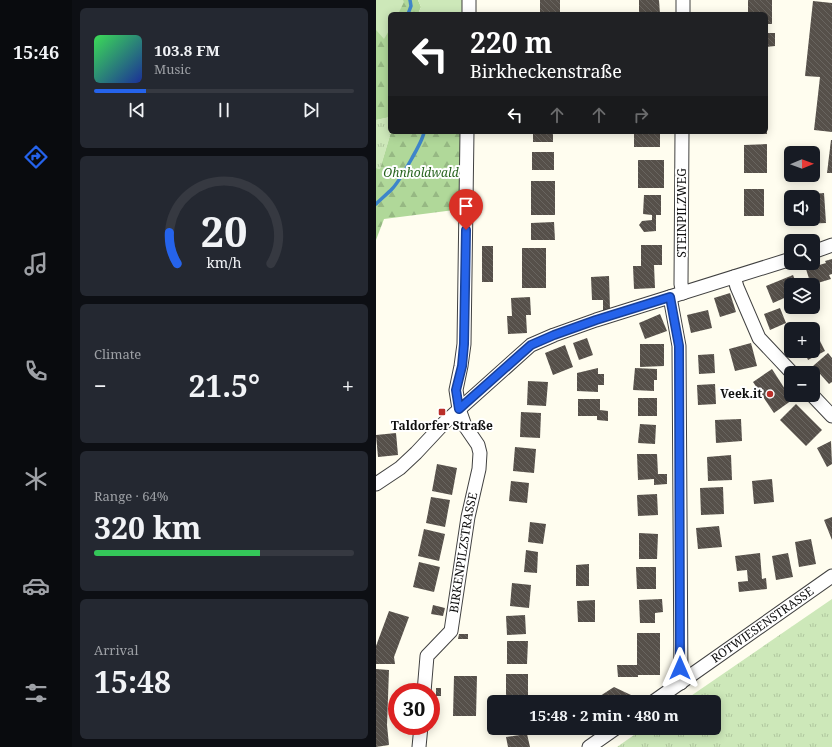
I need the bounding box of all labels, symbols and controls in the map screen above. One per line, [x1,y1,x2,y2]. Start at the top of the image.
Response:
text: 220 m [470,23,552,61]
icon: left [404,28,456,80]
text: 15:46 [13,40,59,64]
text: 103.8 FM [154,40,220,60]
text: Birkheckenstraße [470,59,622,83]
text: Music [154,60,191,78]
icon: previous [126,99,148,121]
icon: pause [213,99,235,121]
icon: next [300,99,322,121]
icon: left [504,104,526,126]
icon: ahead [546,104,568,126]
icon: ahead [588,104,610,126]
icon: right [630,104,652,126]
icon: directions [22,143,50,171]
north arrow [784,146,820,182]
map controls [784,146,820,402]
park label: Ohnholdwald [383,164,459,181]
street label: STEINPILZWEG [673,168,690,258]
pin [449,189,483,230]
button: sound [784,190,820,226]
icon: arrive [455,195,477,217]
text: 20 [200,202,248,258]
button: search [784,234,820,270]
icon: music [22,250,50,278]
text: km/h [206,252,242,271]
button: layers [784,278,820,314]
button: + [784,322,820,358]
text: Climate [94,345,141,363]
icon: phone [22,357,50,385]
text: 21.5° [188,365,260,406]
button: − [784,366,820,402]
text: − [94,370,107,400]
text: + [342,370,354,400]
place label: Veek.it [720,385,762,402]
marker: Veek.it [765,389,775,399]
marker: Taldorfer Straße [437,407,447,417]
place label: Taldorfer Straße [391,417,493,434]
icon: climate [22,465,50,493]
text: Range · 64% [94,487,168,505]
street label: BIRKENPILZSTRASSE [445,491,481,614]
text: 320 km [94,507,201,548]
icon: car [22,572,50,600]
street label: ROTWIESENSTRASSE [708,582,817,666]
text: Arrival [94,641,138,659]
position arrow [659,647,701,689]
text: 15:48 [94,661,171,702]
icon: filters [22,679,50,707]
speed limit sign: 30 [388,683,440,735]
text: 15:48 · 2 min · 480 m [529,705,679,725]

